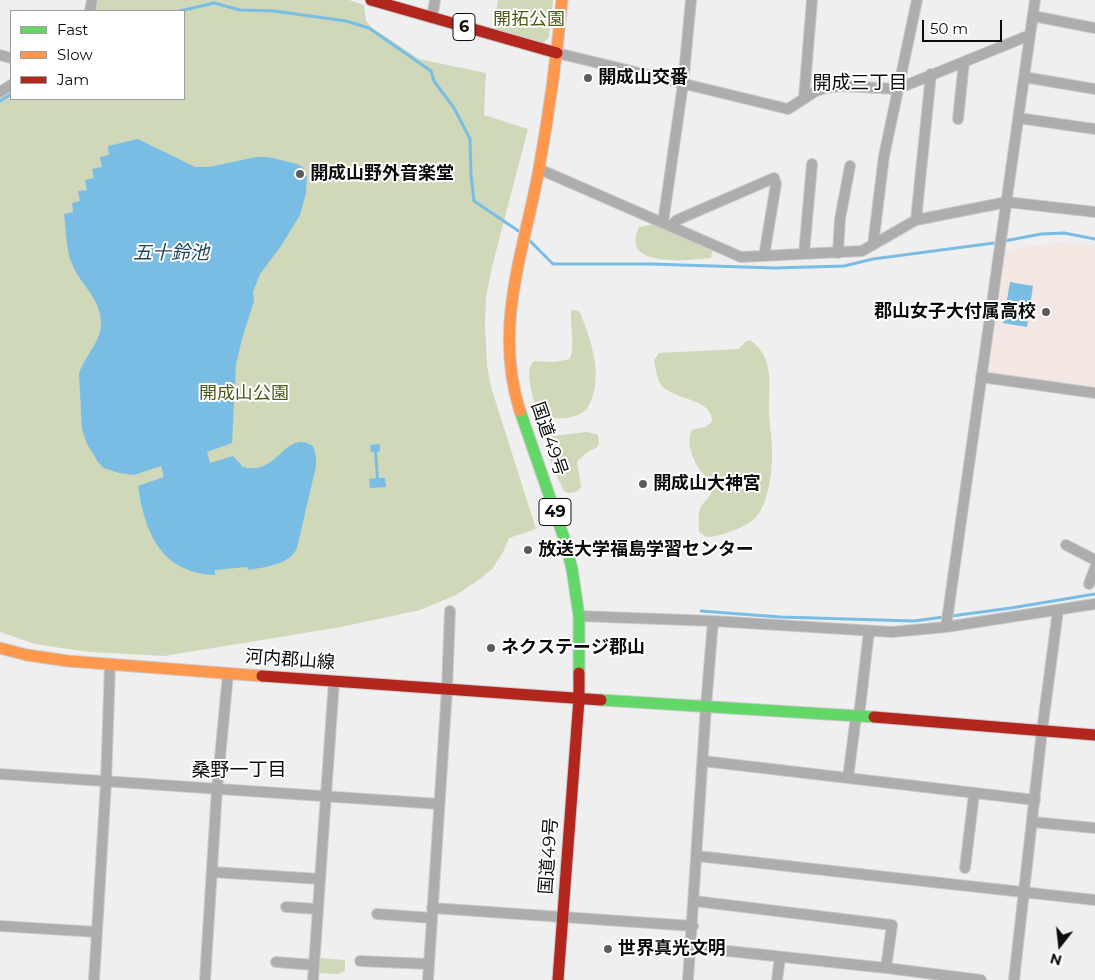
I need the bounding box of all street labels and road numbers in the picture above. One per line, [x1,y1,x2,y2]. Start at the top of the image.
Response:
road number: 6 [453,14,475,41]
street label: 国道49号 [526,399,572,479]
road number: 49 [539,498,571,526]
street label: 河内郡山線 [244,646,336,674]
street label: 国道49号 [536,817,562,895]

